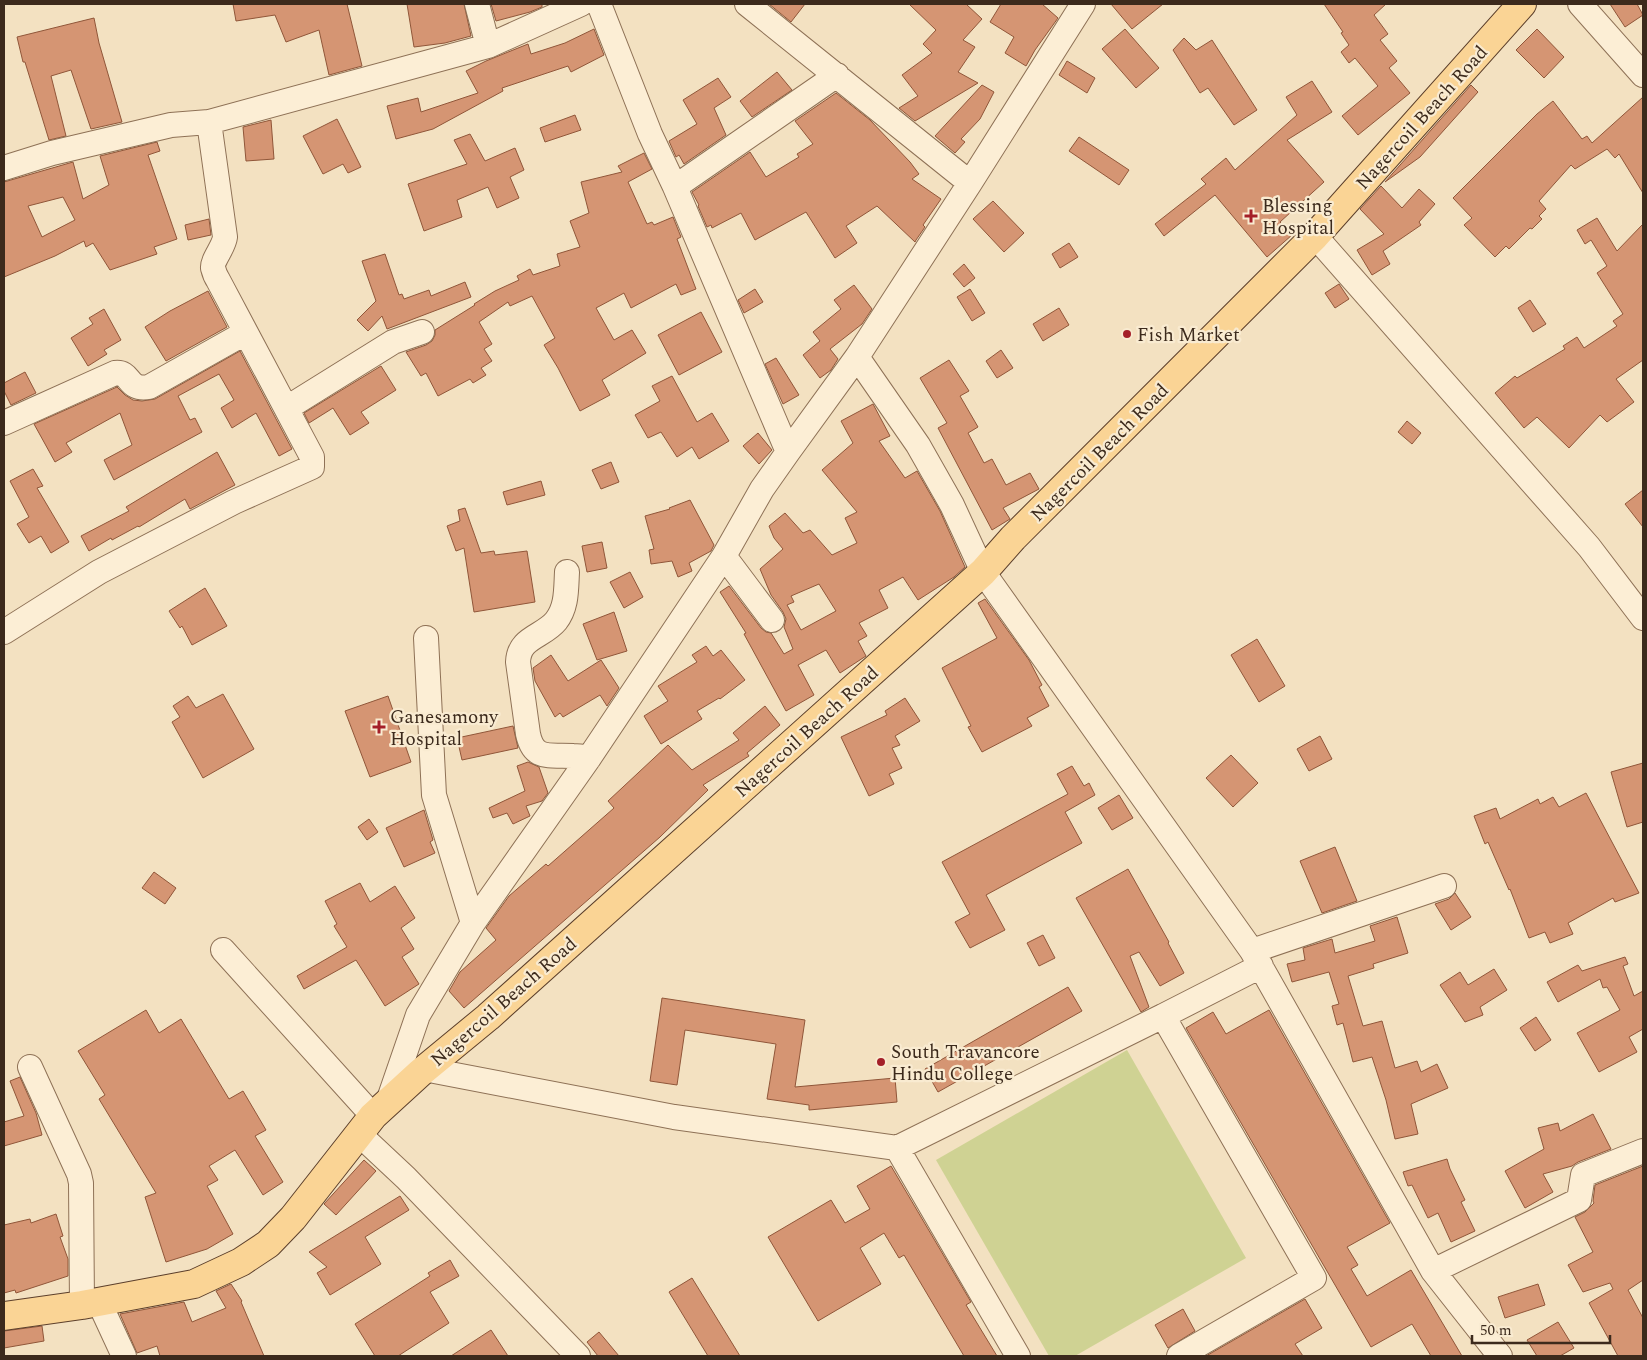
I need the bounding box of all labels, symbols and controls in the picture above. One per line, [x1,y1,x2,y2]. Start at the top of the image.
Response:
street label: Nagercoil Beach Road [1349,39,1495,197]
place label: Blessing Hospital [1262,192,1334,243]
marker: Blessing Hospital [1244,209,1258,223]
place label: Fish Market [1137,321,1240,350]
marker: Fish Market [1121,328,1133,340]
street label: Nagercoil Beach Road [1024,377,1176,529]
street label: Nagercoil Beach Road [728,659,886,805]
place label: Ganesamony Hospital [390,703,499,754]
marker: Ganesamony Hospital [372,720,386,734]
street label: Nagercoil Beach Road [424,930,584,1074]
place label: South Travancore Hindu College [891,1038,1040,1089]
marker: South Travancore Hindu College [875,1056,887,1068]
scale bar [1472,1312,1610,1344]
text: 50 m [1480,1319,1512,1342]

